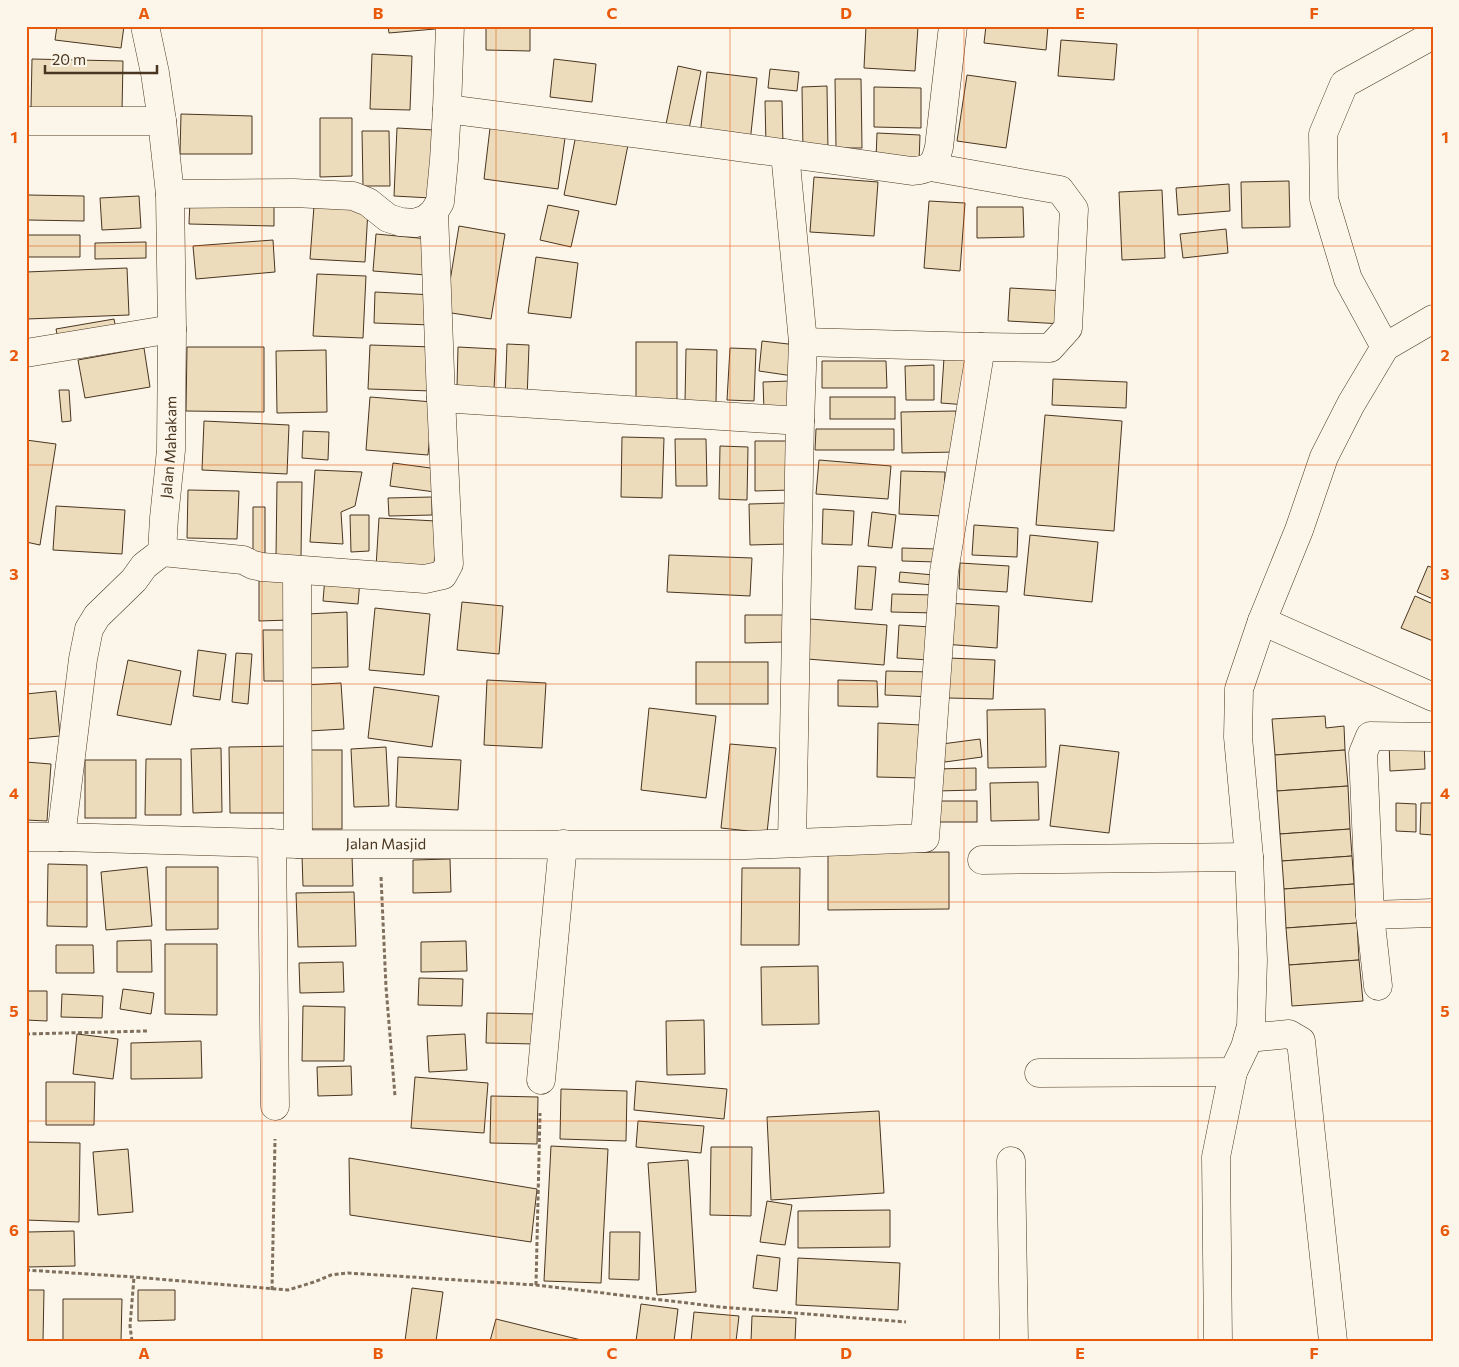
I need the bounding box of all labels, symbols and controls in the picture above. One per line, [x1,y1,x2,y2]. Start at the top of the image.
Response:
text: A [138,3,150,22]
text: B [373,3,384,22]
text: C [607,3,618,22]
text: D [840,3,852,22]
text: E [1075,3,1085,22]
text: F [1309,3,1319,22]
scale bar [45,42,158,74]
text: 20 m [52,50,86,68]
text: 1 [10,127,18,146]
text: 1 [1441,127,1449,146]
text: 2 [9,345,19,364]
text: 2 [1440,345,1450,364]
street label: Jalan Mahakam [156,396,179,499]
text: 3 [9,564,19,583]
text: 3 [1440,564,1450,583]
text: 4 [9,783,19,802]
text: 4 [1440,783,1450,802]
street label: Jalan Masjid [346,834,426,852]
text: 5 [9,1001,19,1020]
text: 5 [1440,1001,1450,1020]
text: 6 [9,1220,19,1239]
text: 6 [1440,1220,1450,1239]
text: A [138,1343,150,1362]
text: B [373,1343,384,1362]
text: C [607,1343,618,1362]
text: D [840,1343,852,1362]
text: E [1075,1343,1085,1362]
text: F [1309,1343,1319,1362]

